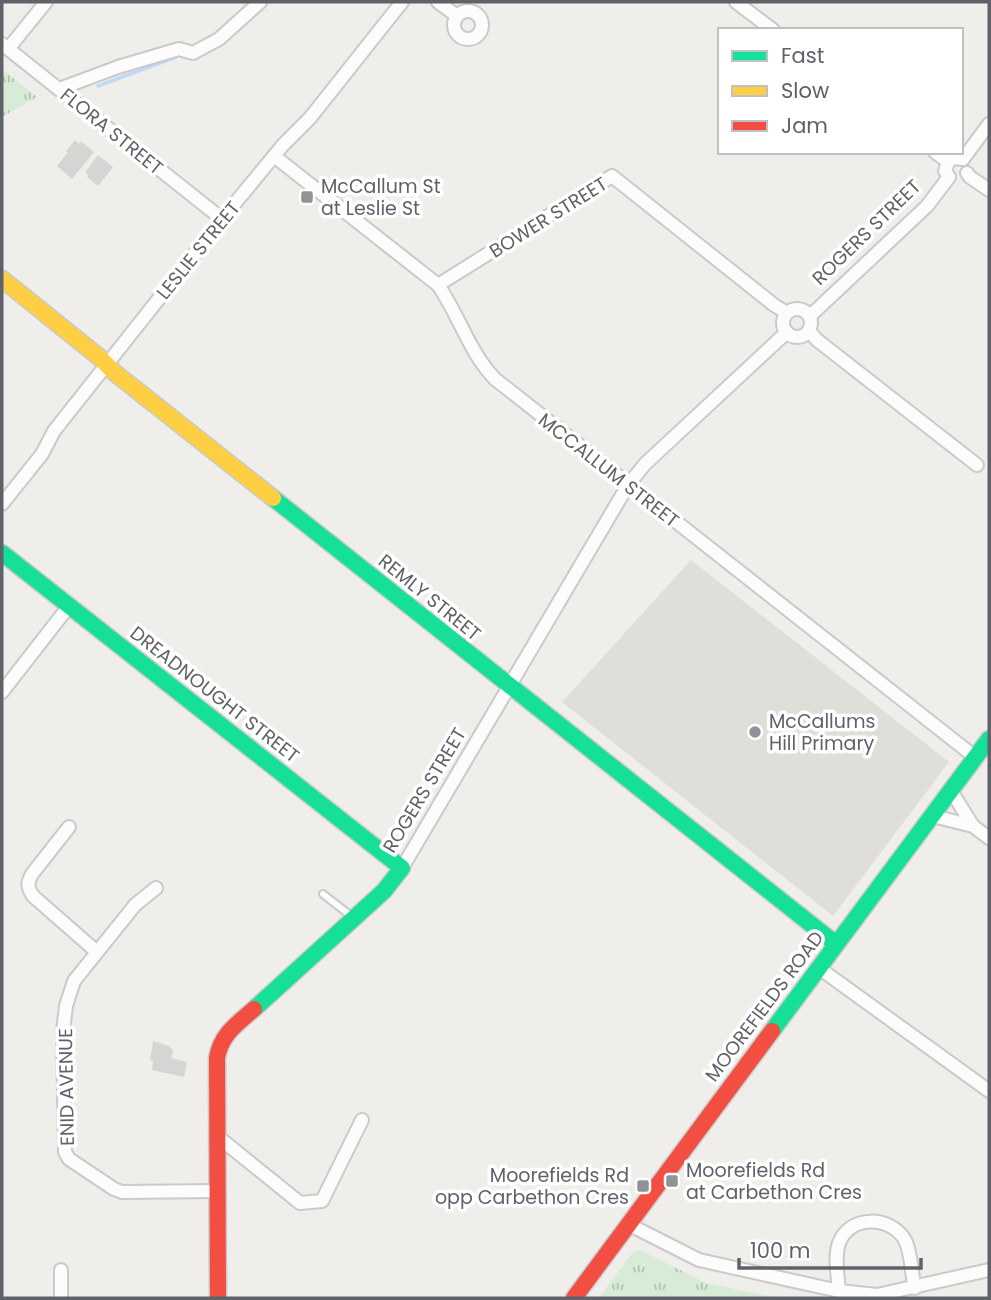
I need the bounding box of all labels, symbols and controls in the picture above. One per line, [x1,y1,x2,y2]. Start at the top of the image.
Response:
legend [718,28,963,154]
text: Fast [781,41,824,70]
text: Slow [781,76,829,105]
street label: FLORA STREET [55,82,169,181]
text: Jam [781,111,828,140]
street label: BOWER STREET [484,170,612,264]
place label: McCallum St at Leslie St [321,173,441,222]
street label: ROGERS STREET [806,173,927,291]
marker: McCallum St at Leslie St [299,189,315,205]
street label: LESLIE STREET [150,195,247,305]
street label: MCCALLUM STREET [533,407,685,534]
street label: REMLY STREET [373,548,487,647]
street label: DREADNOUGHT STREET [124,620,305,769]
place label: McCallums Hill Primary [769,708,875,757]
street label: ROGERS STREET [376,723,472,858]
marker: McCallums Hill Primary [747,724,763,740]
street label: MOOREFIELDS ROAD [699,925,830,1087]
street label: ENID AVENUE [52,1028,81,1146]
place label: Moorefields Rd at Carbethon Cres [686,1157,862,1206]
place label: Moorefields Rd opp Carbethon Cres [435,1162,629,1211]
marker: Moorefields Rd at Carbethon Cres [664,1173,680,1189]
marker: Moorefields Rd opp Carbethon Cres [635,1178,651,1194]
scale bar [739,1226,921,1270]
text: 100 m [750,1236,810,1265]

